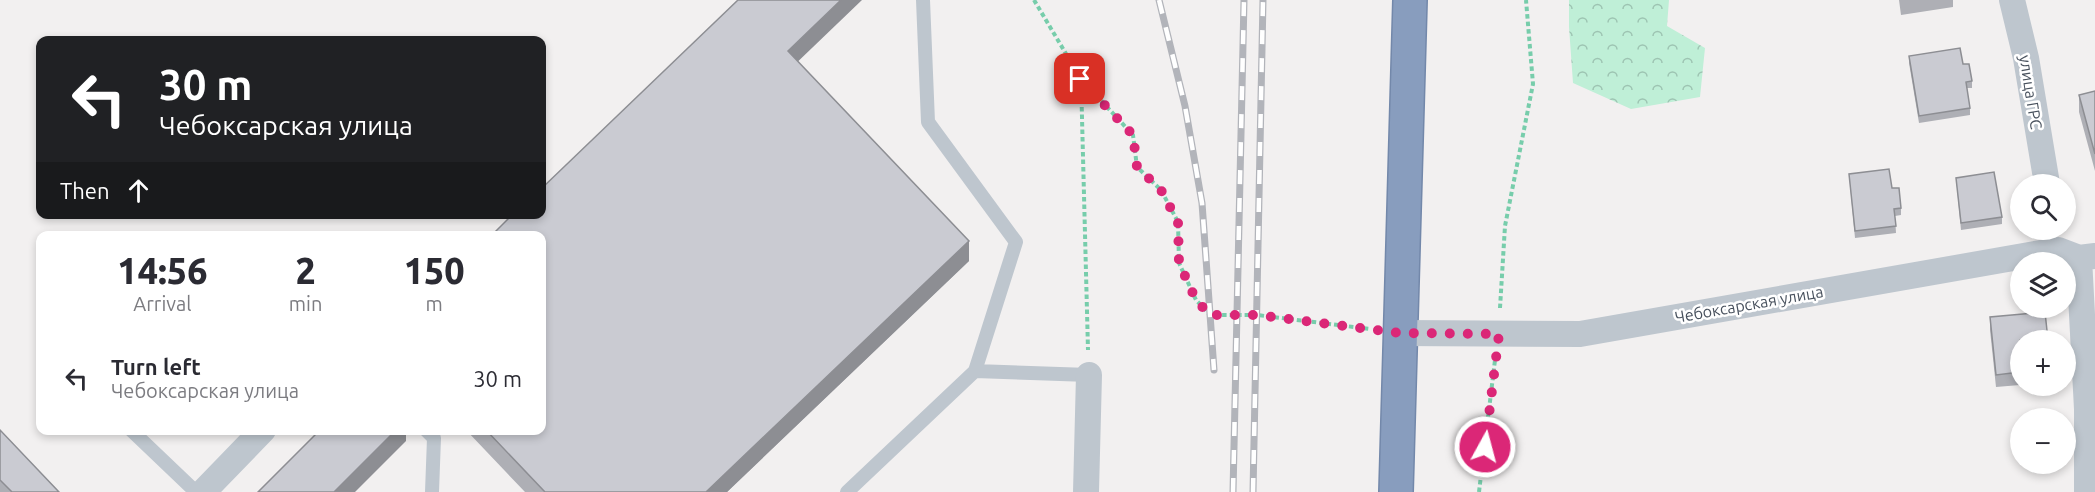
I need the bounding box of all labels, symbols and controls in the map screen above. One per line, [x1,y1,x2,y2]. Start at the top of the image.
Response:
pin [1054,53,1105,104]
street label: улица ГРС [2016,54,2046,131]
icon: left [60,60,138,138]
text: 30 m [159,61,253,108]
icon: arrive [1063,62,1096,95]
text: Чебоксарская улица [159,110,413,140]
icon: ahead [122,174,155,207]
map controls [2010,174,2076,474]
button: search [2010,174,2076,240]
text: Then [60,178,110,203]
text: 14:56 [117,250,207,291]
text: 2 [295,250,316,291]
text: 150 [404,250,465,291]
button: layers [2010,252,2076,318]
street label: Чебоксарская улица [1673,282,1825,326]
text: Arrival [133,292,192,315]
text: min [289,292,322,315]
text: m [426,292,443,315]
button: + [2010,330,2076,396]
text: Turn left [111,354,201,379]
icon: left [60,362,93,395]
text: 30 m [473,366,522,391]
text: Чебоксарская улица [111,379,299,402]
button: − [2010,408,2076,474]
position arrow [1453,415,1517,479]

